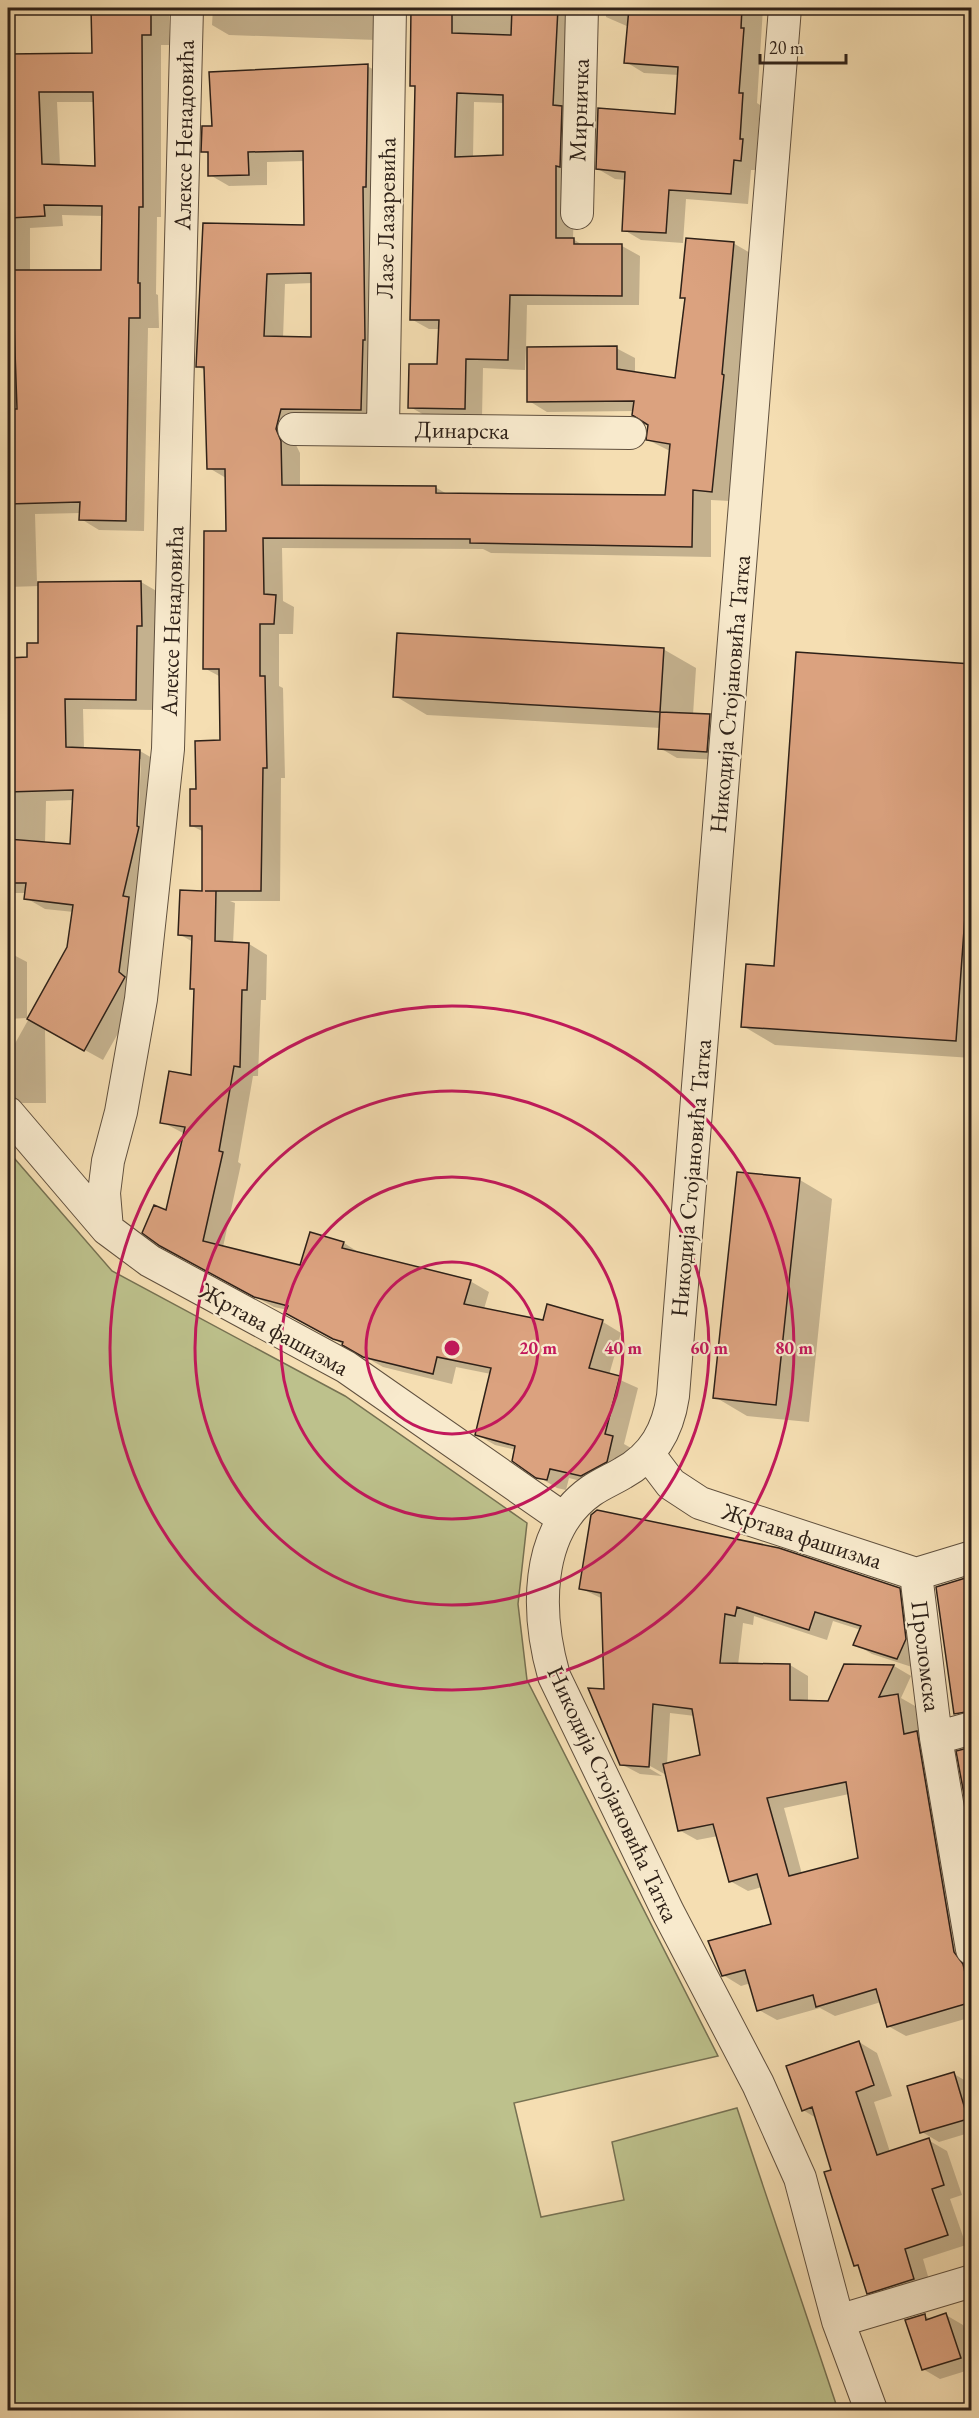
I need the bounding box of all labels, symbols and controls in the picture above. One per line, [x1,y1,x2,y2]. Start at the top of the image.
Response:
scale bar [760,27,846,65]
text: 20 m [769,36,804,59]
street label: Алексе Ненадовића [166,39,201,232]
street label: Мирничка [561,57,596,162]
street label: Лазе Лазаревића [369,137,402,299]
street label: Динарска [415,413,510,446]
street label: Алексе Ненадовића [153,525,190,718]
street label: Никодија Стојановића Татка [702,553,757,834]
street label: Никодија Стојановића Татка [663,1037,718,1318]
street label: Жртава фашизма [193,1274,355,1383]
text: 20 m [519,1336,557,1359]
text: 40 m [604,1336,642,1359]
text: 60 m [690,1336,728,1359]
text: 80 m [775,1336,813,1359]
centre of rings [442,1338,462,1358]
street label: Жртава фашизма [717,1495,886,1576]
street label: Проломска [904,1599,949,1714]
street label: Никодија Стојановића Татка [540,1661,687,1927]

